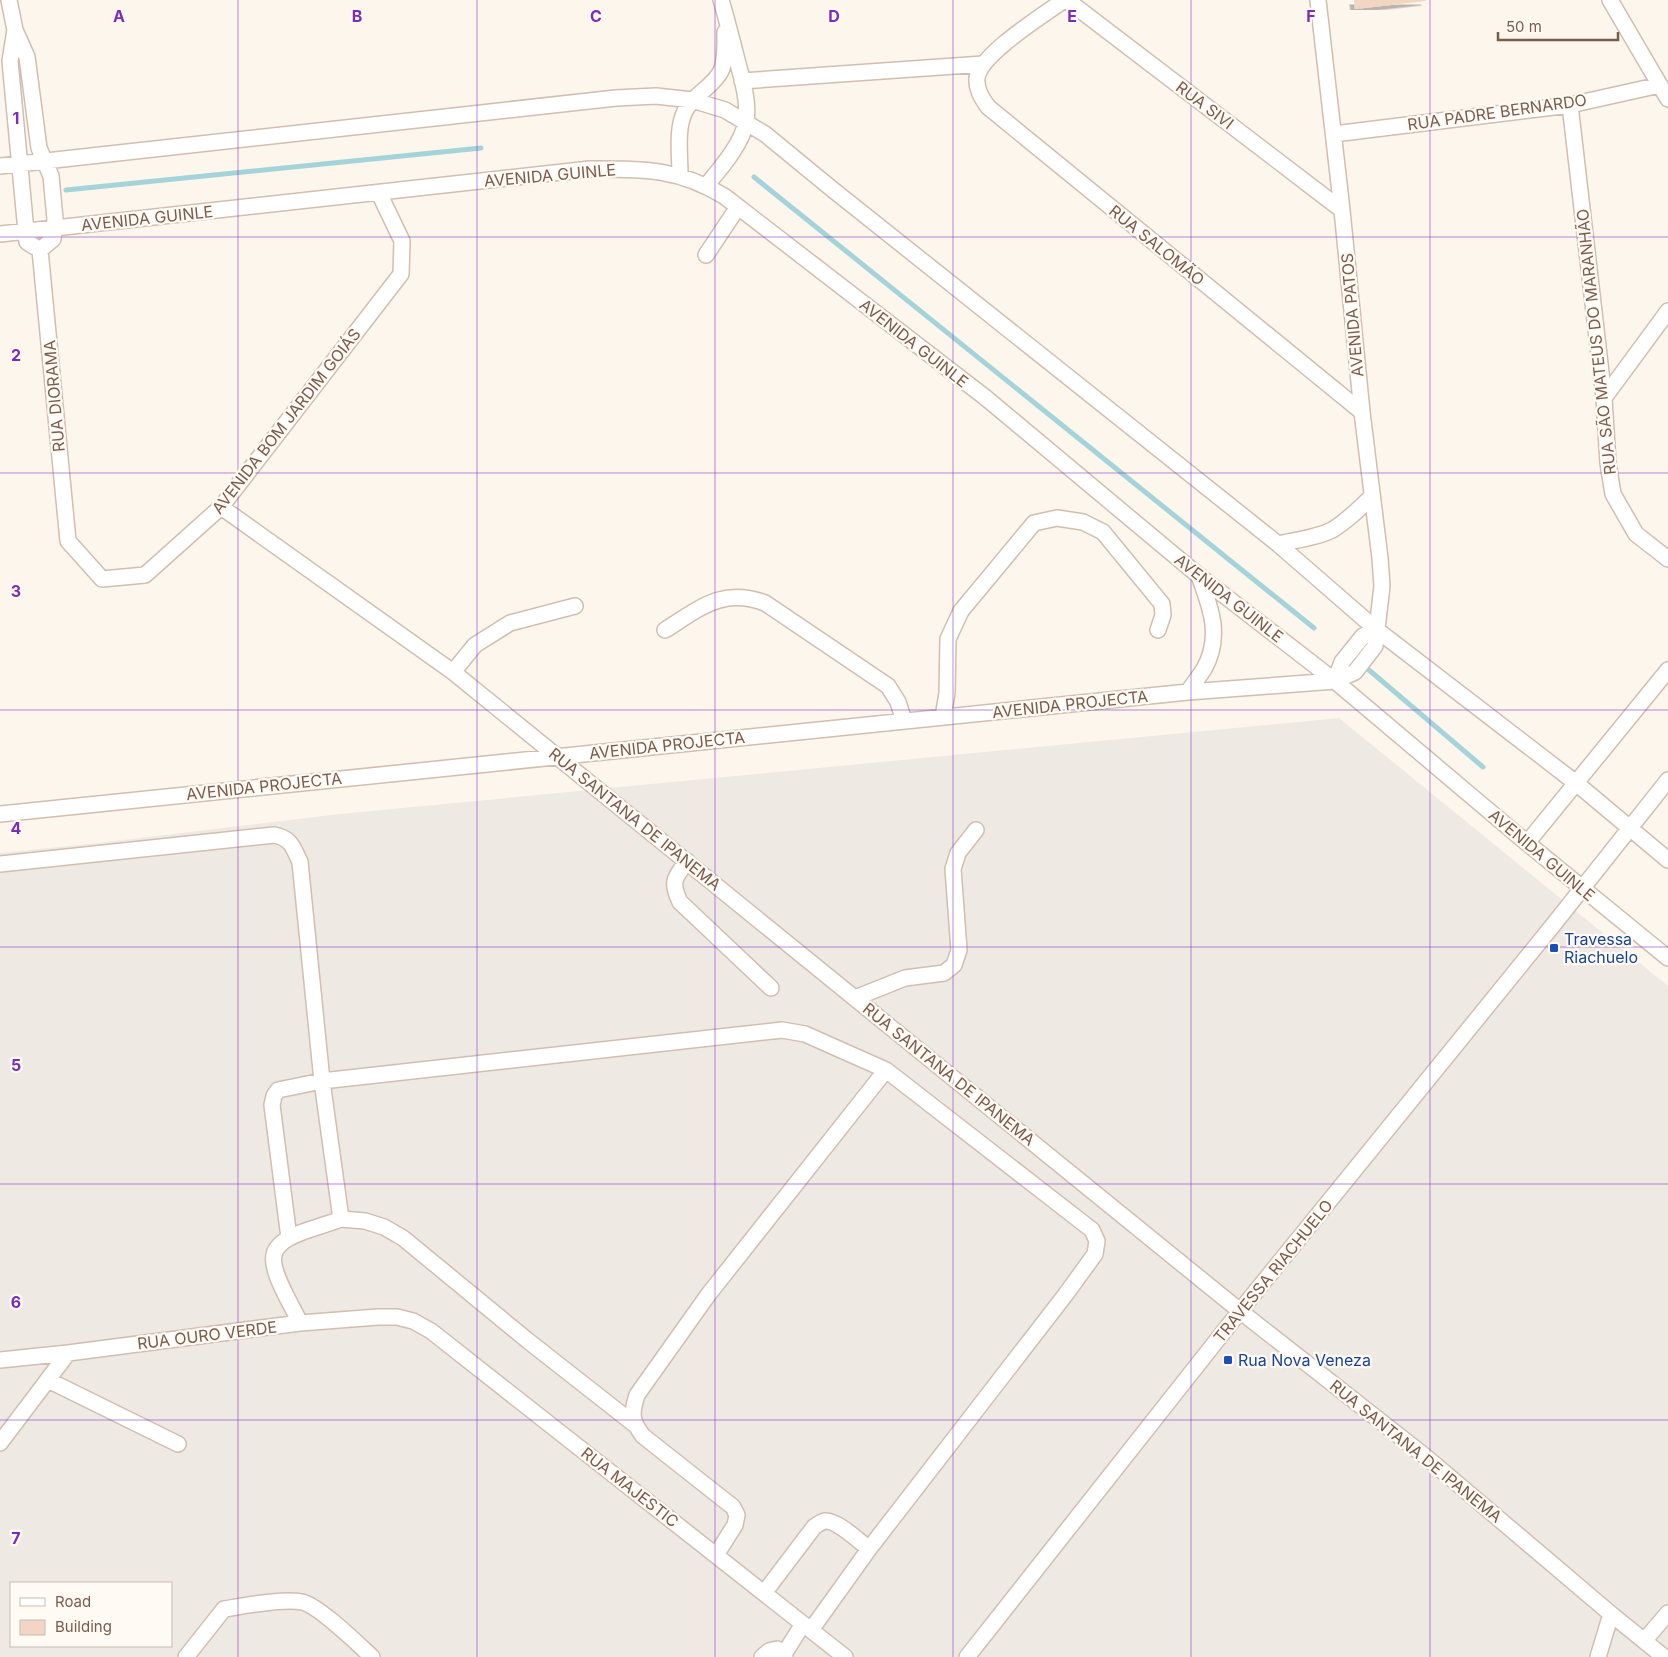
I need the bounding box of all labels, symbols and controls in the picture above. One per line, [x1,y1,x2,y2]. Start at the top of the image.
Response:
text: A [113,6,125,26]
text: B [352,6,362,26]
text: C [590,6,602,26]
text: D [828,6,840,26]
text: E [1067,6,1077,26]
text: F [1306,6,1316,26]
scale bar [1498,10,1618,42]
text: 50 m [1506,17,1542,36]
street label: RUA SIVI [1172,77,1238,133]
street label: RUA PADRE BERNARDO [1406,89,1588,135]
text: 1 [13,108,19,128]
street label: AVENIDA GUINLE [483,159,617,191]
street label: RUA SALOMÃO [1105,200,1209,290]
street label: AVENIDA GUINLE [80,201,214,235]
street label: RUA SÃO MATEUS DO MARANHÃO [1572,208,1620,476]
street label: AVENIDA PATOS [1337,252,1367,378]
street label: AVENIDA GUINLE [856,294,972,392]
street label: AVENIDA BOM JARDIM GOIÁS [207,324,365,518]
street label: RUA DIORAMA [39,339,69,453]
text: 2 [11,345,21,365]
street label: AVENIDA GUINLE [1171,549,1287,647]
text: 3 [11,581,21,601]
street label: AVENIDA PROJECTA [991,686,1149,722]
street label: AVENIDA PROJECTA [588,727,746,763]
street label: RUA SANTANA DE IPANEMA [545,743,725,895]
street label: AVENIDA PROJECTA [185,768,343,804]
street label: AVENIDA GUINLE [1485,805,1599,905]
text: 4 [11,818,22,838]
place label: Travessa Riachuelo [1564,929,1638,967]
marker: Travessa Riachuelo [1548,942,1560,954]
street label: RUA SANTANA DE IPANEMA [859,998,1039,1150]
text: 5 [11,1055,21,1075]
street label: TRAVESSA RIACHUELO [1209,1195,1337,1347]
text: 6 [11,1292,21,1312]
street label: RUA OURO VERDE [136,1316,278,1354]
place label: Rua Nova Veneza [1238,1350,1371,1370]
marker: Rua Nova Veneza [1222,1354,1234,1366]
street label: RUA SANTANA DE IPANEMA [1326,1375,1506,1527]
street label: RUA MAJESTIC [577,1443,683,1531]
text: 7 [11,1528,21,1548]
legend [10,1582,172,1647]
text: Road [55,1592,91,1611]
text: Building [55,1617,112,1636]

